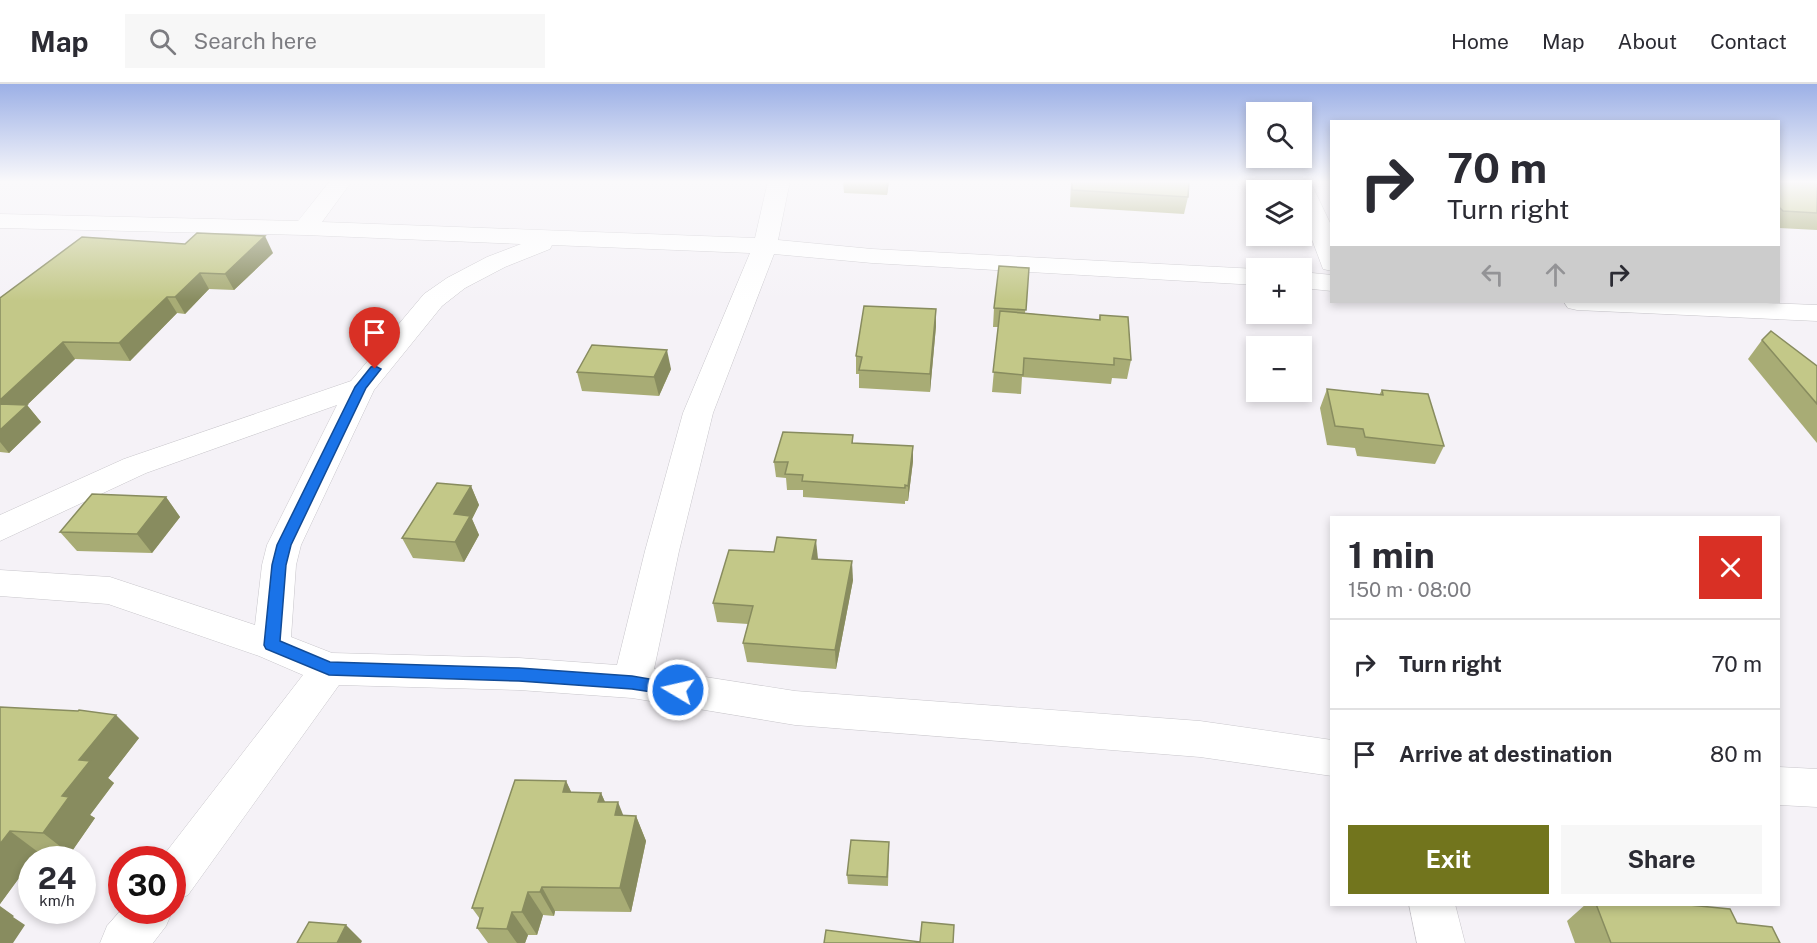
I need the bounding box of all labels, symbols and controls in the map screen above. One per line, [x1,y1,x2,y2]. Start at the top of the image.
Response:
search box [125,14,545,68]
text: Map [30,25,89,58]
icon: search [146,25,179,58]
text: Search here [194,28,317,54]
text: Home [1451,29,1509,54]
text: Map [1542,29,1585,54]
text: About [1618,29,1677,54]
text: Contact [1710,29,1787,54]
map controls [1246,102,1312,402]
button: search [1246,102,1312,168]
text: 70 m [1447,143,1547,192]
icon: right [1348,144,1426,222]
button: layers [1246,180,1312,246]
text: Turn right [1447,193,1570,225]
button: + [1246,258,1312,324]
icon: left [1476,258,1509,291]
icon: ahead [1539,258,1572,291]
icon: right [1602,258,1635,291]
pin [349,307,400,369]
icon: arrive [358,316,391,349]
button: − [1246,336,1312,402]
text: 1 min [1348,534,1435,576]
button: close [1699,536,1762,599]
text: 150 m · 08:00 [1348,578,1471,602]
icon: right [1348,648,1381,681]
text: Turn right [1399,651,1502,677]
text: 70 m [1711,651,1762,677]
position arrow [646,658,710,722]
icon: arrive [1348,738,1381,771]
text: Arrive at destination [1399,741,1612,767]
text: 80 m [1710,741,1762,767]
button: Exit [1348,825,1549,894]
button: Share [1561,825,1762,894]
speed limit sign: 30 [108,846,186,924]
text: 24 [38,860,76,896]
text: km/h [39,892,75,909]

